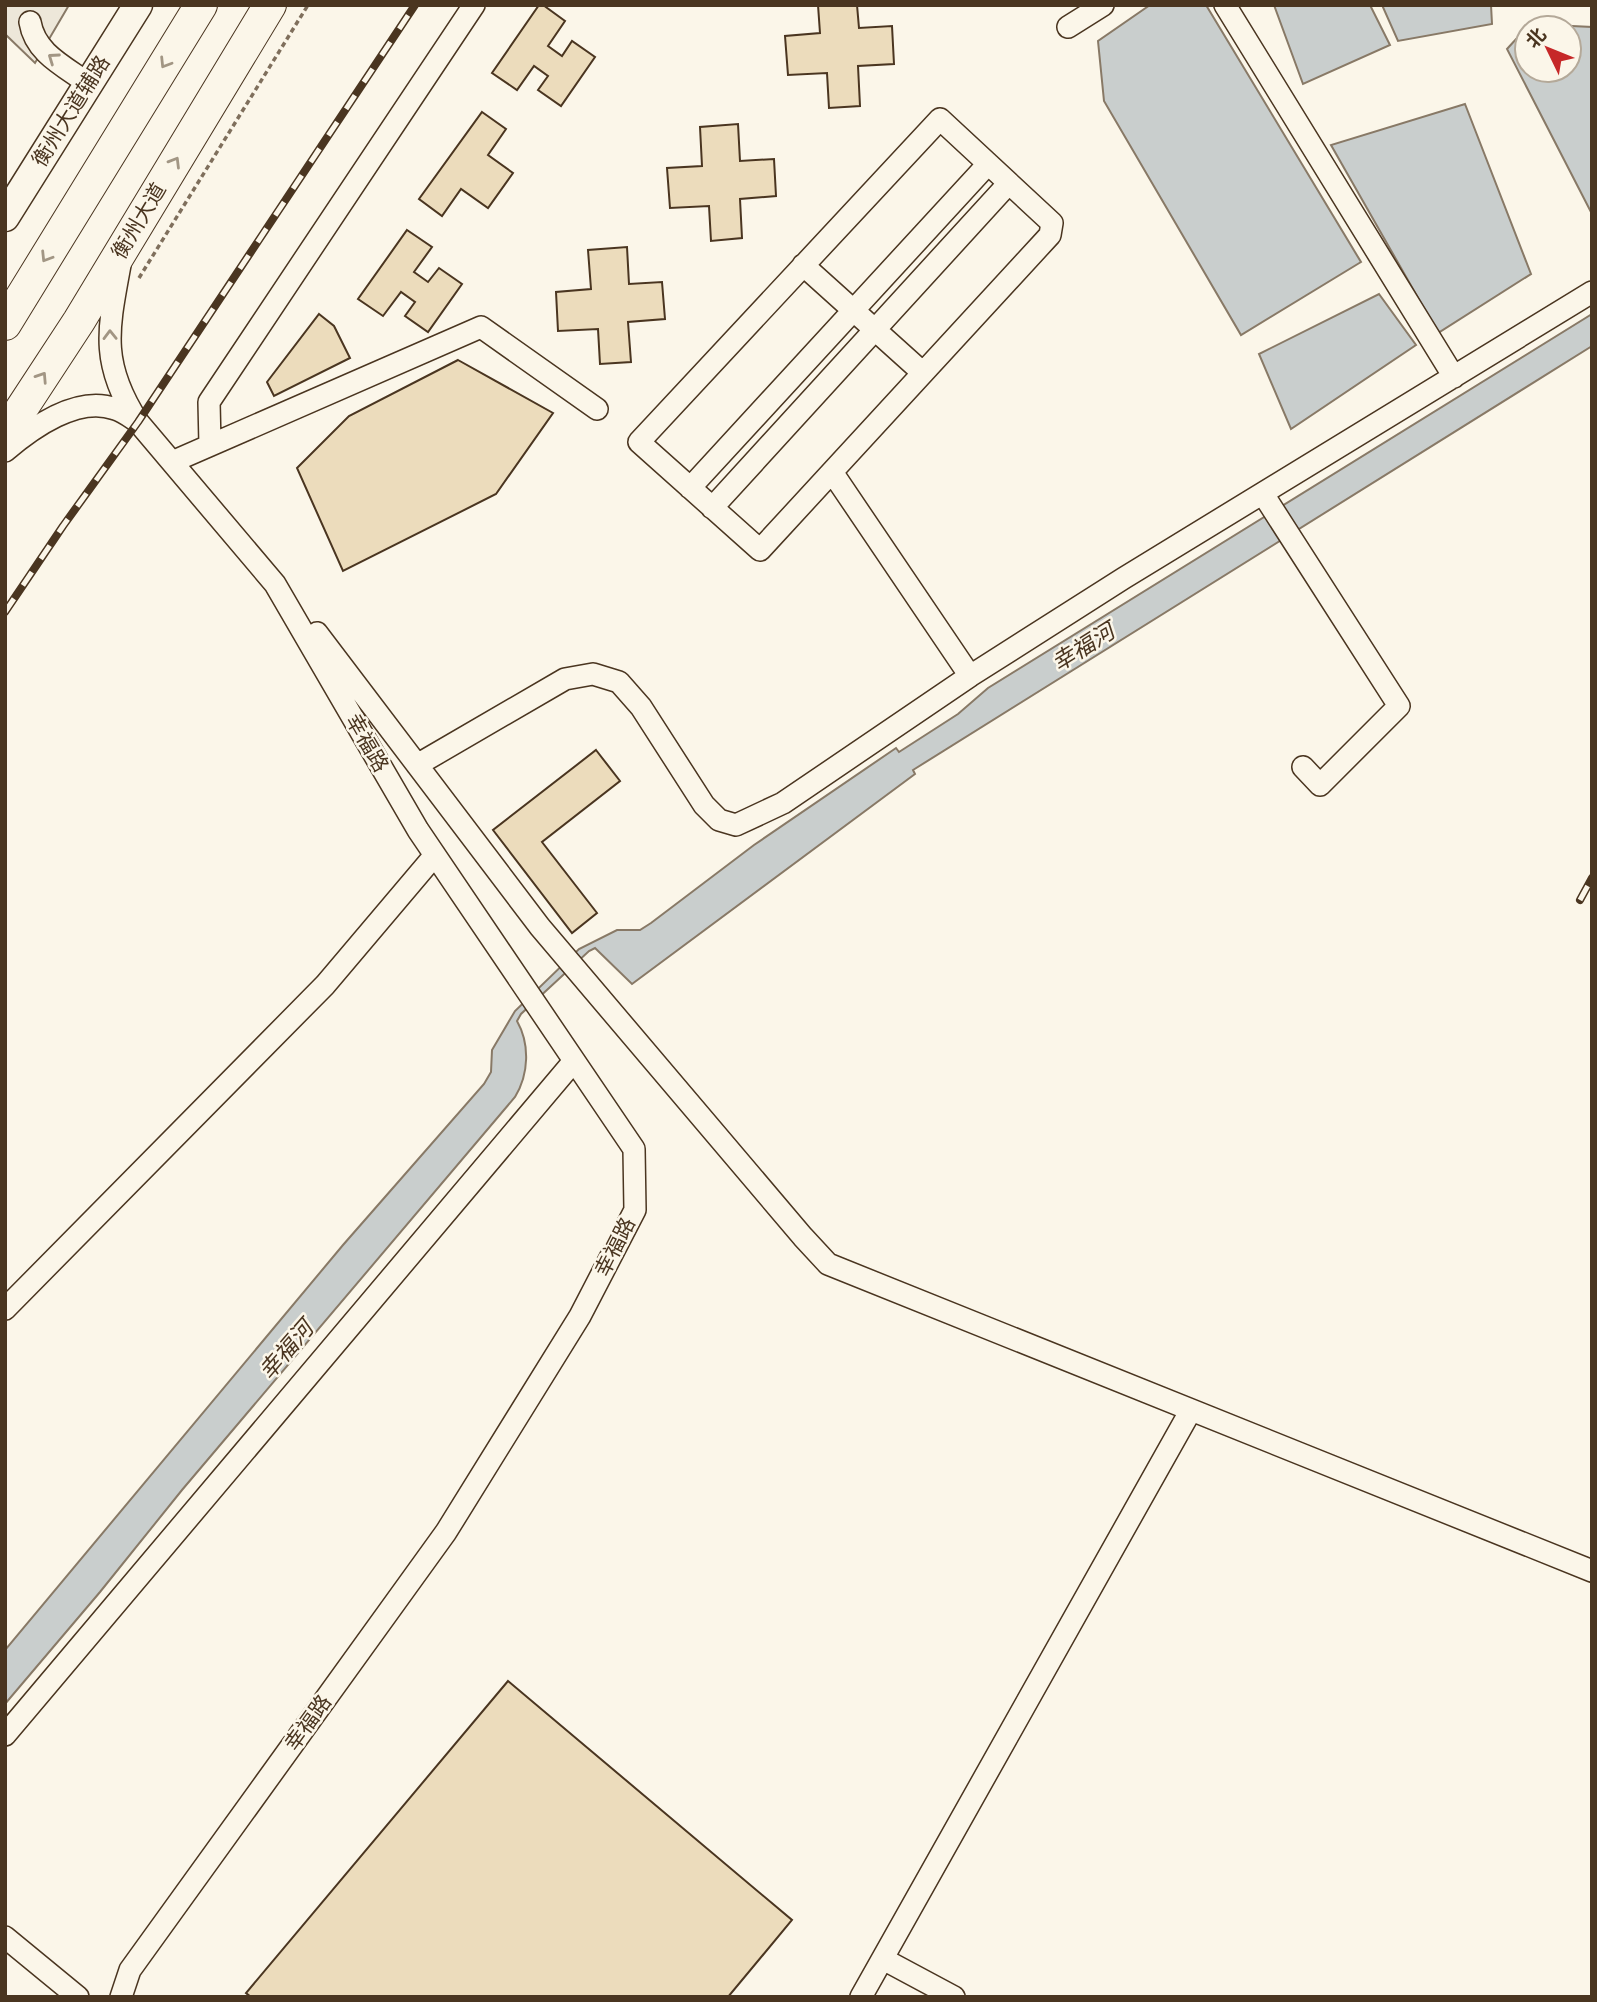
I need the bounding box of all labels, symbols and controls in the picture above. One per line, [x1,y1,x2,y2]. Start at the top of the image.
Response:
north arrow [1513,14,1583,84]
text: 北 [1521,23,1551,53]
street label: 衡州大道辅路 [27,51,115,171]
one-way arrow [48,54,60,66]
one-way arrow [161,56,174,69]
one-way arrow [166,157,179,170]
street label: 衡州大道 [106,178,172,264]
one-way arrow [42,250,55,263]
one-way arrow [102,330,118,340]
one-way arrow [34,372,47,385]
water label: 幸福河 [1046,615,1123,677]
street label: 幸福路 [340,709,394,777]
street label: 幸福路 [589,1213,641,1281]
water label: 幸福河 [253,1312,322,1385]
street label: 幸福路 [279,1690,337,1756]

